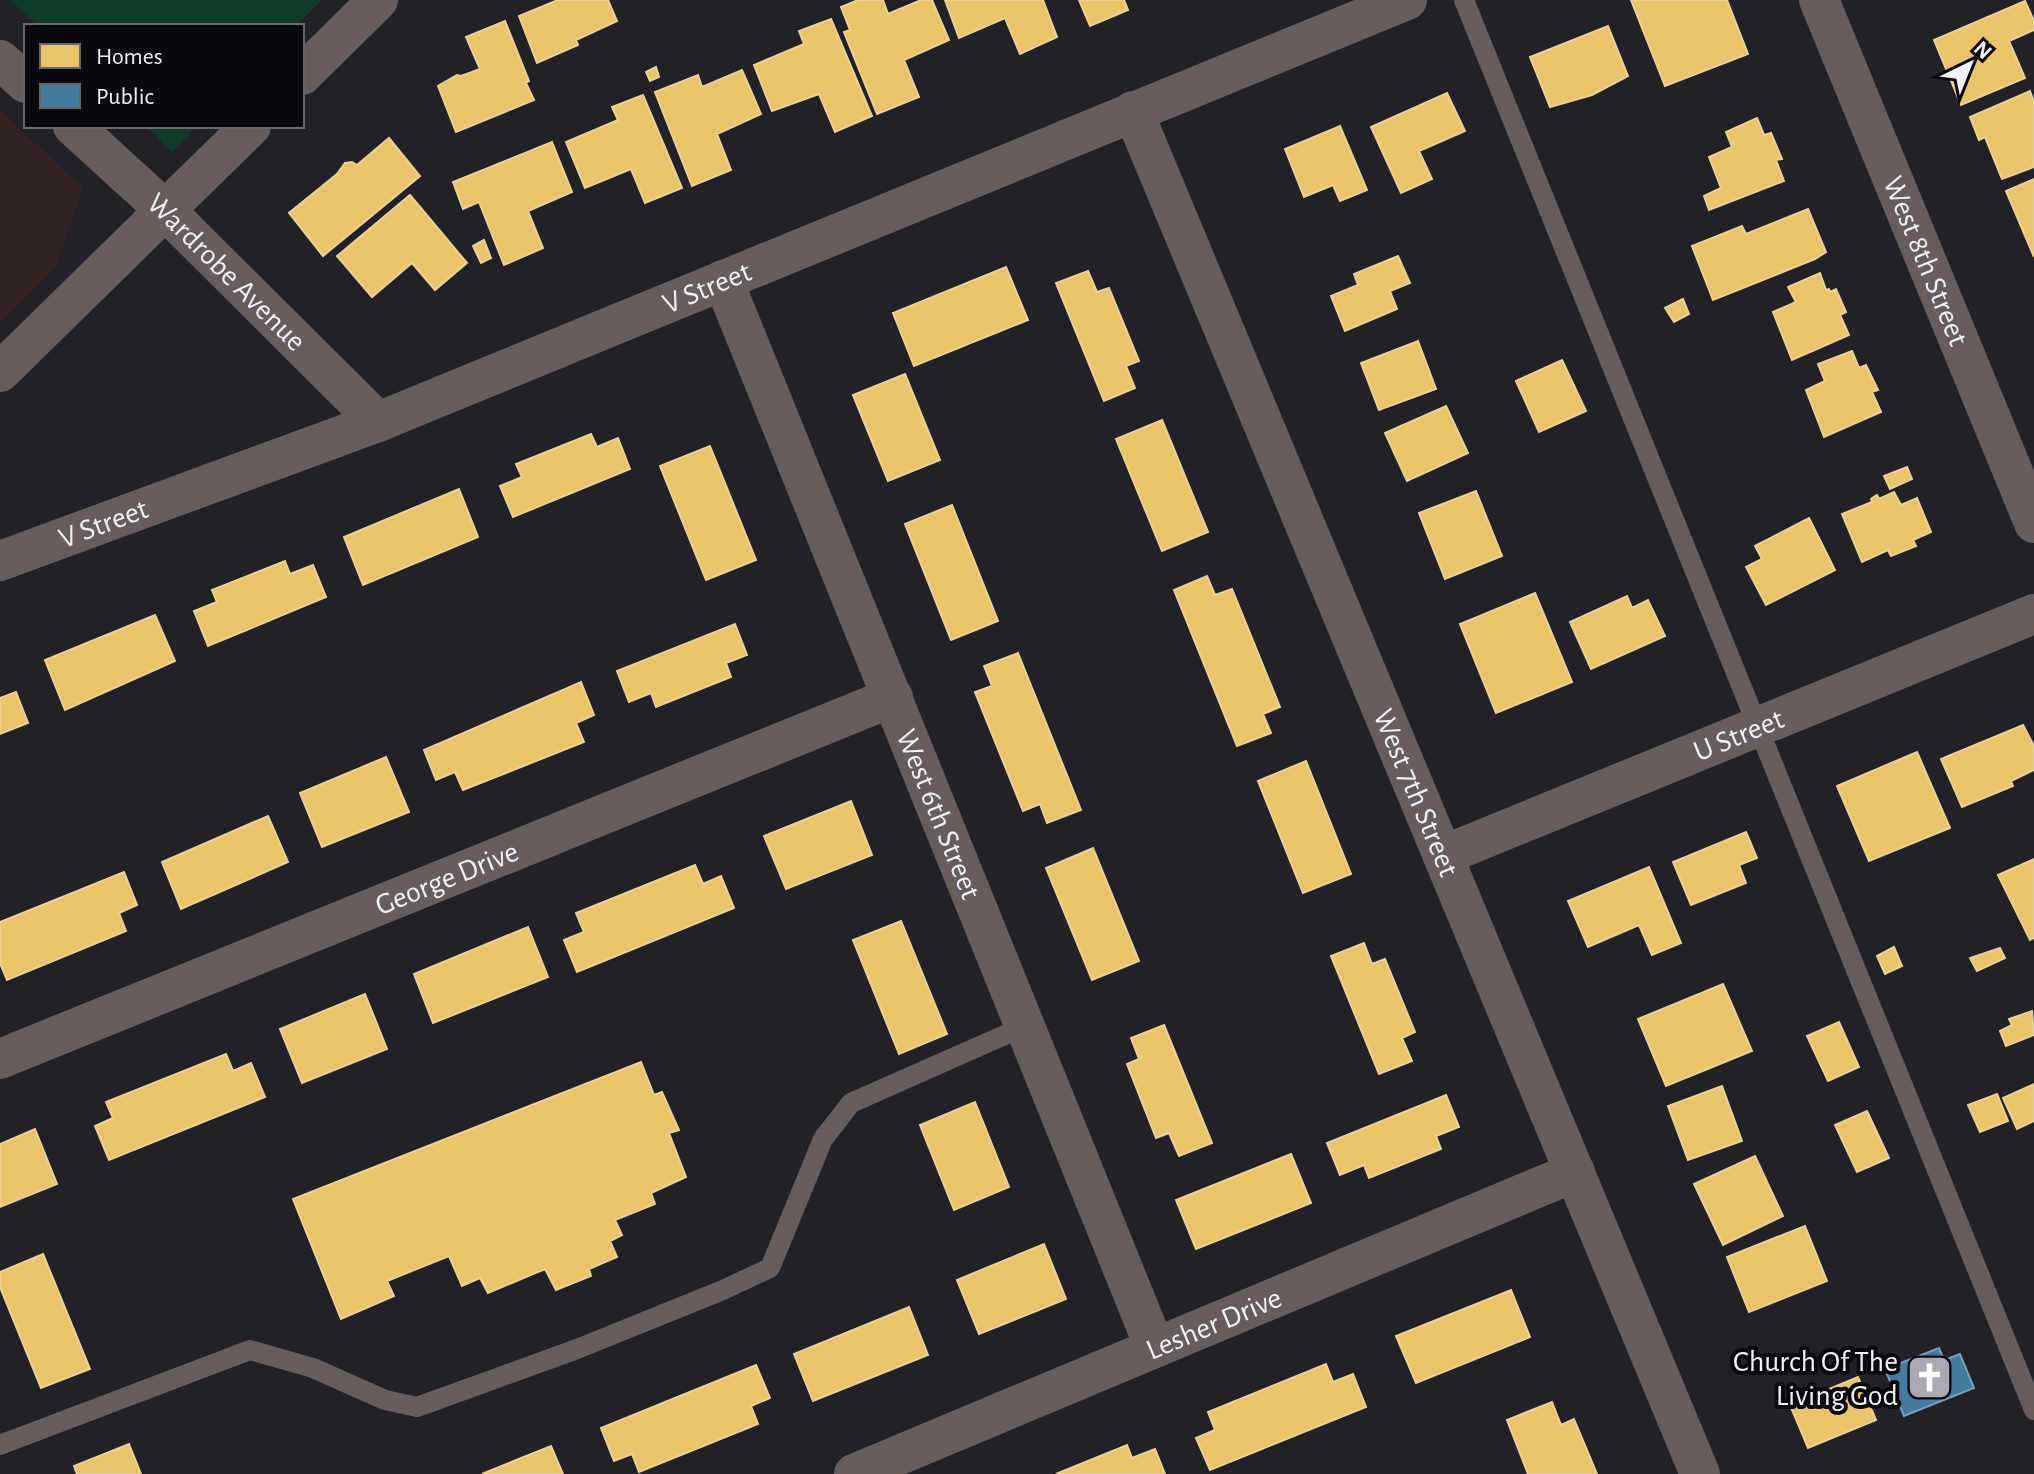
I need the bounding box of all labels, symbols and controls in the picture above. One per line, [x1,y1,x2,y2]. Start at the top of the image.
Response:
legend [24,24,304,128]
north arrow [1930,24,2010,104]
text: N [1970,37,1996,63]
text: Homes [96,45,163,69]
text: Public [96,85,154,109]
street label: West 8th Street [1877,172,1974,351]
street label: Wardrobe Avenue [141,188,311,357]
street label: V Street [659,257,756,320]
street label: V Street [55,494,153,554]
street label: U Street [1689,704,1789,767]
street label: West 7th Street [1367,705,1464,881]
street label: West 6th Street [890,725,986,904]
street label: George Drive [371,837,523,921]
street label: Lesher Drive [1142,1283,1286,1366]
place label: Church Of The Living God [1733,1347,1898,1411]
church icon: Church Of The Living God [1905,1354,1953,1402]

